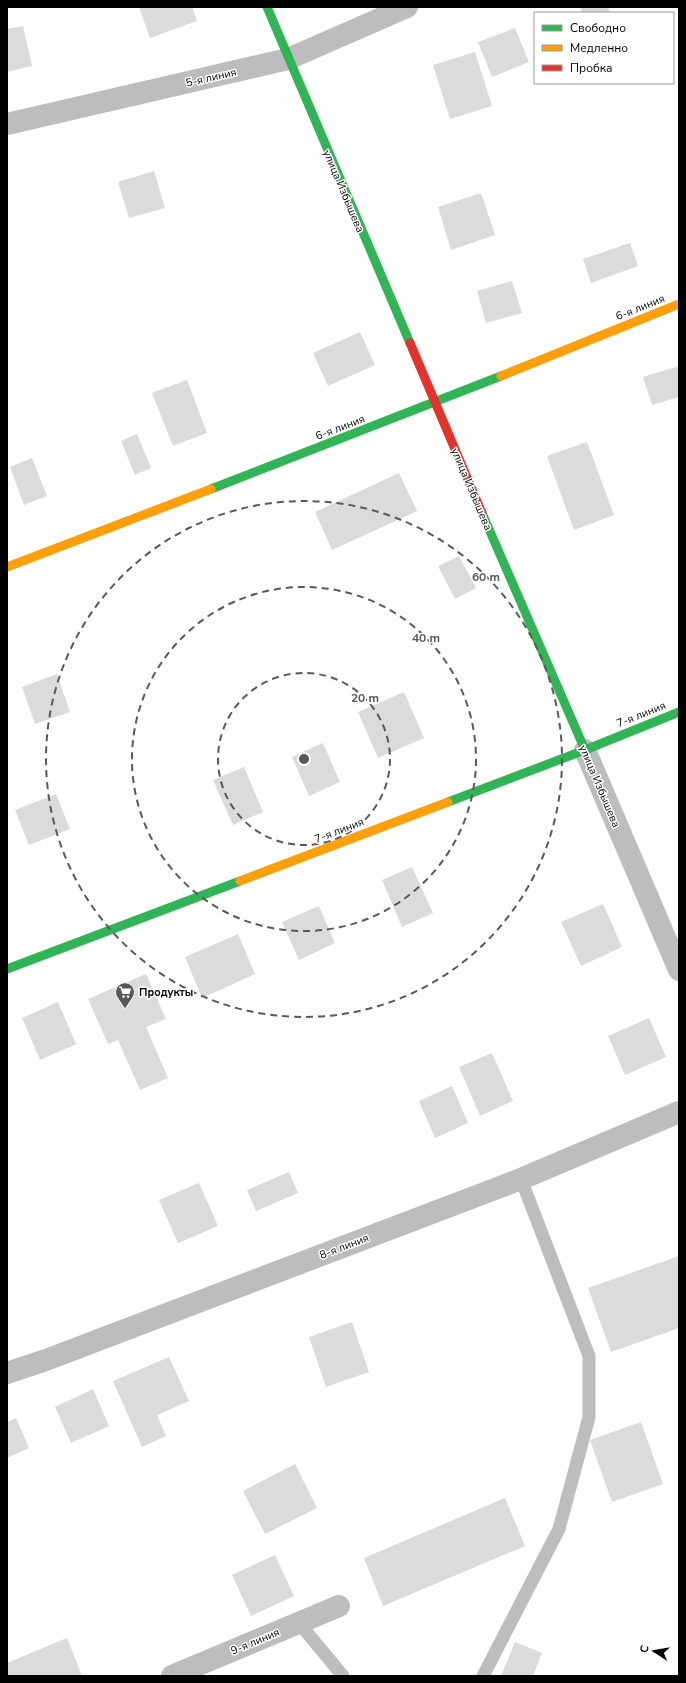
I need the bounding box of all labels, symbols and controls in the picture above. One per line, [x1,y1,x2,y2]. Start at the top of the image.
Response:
legend [534,12,674,84]
text: Свободно [570,20,626,36]
text: Медленно [570,40,628,56]
text: Пробка [570,60,613,76]
street label: 5-я линия [184,64,238,91]
street label: улица Избышева [319,148,368,235]
street label: 6-я линия [613,291,667,324]
street label: 6-я линия [313,411,367,444]
street label: улица Избышева [447,446,496,533]
text: 60 m [472,569,500,585]
text: 40 m [412,630,440,646]
text: 20 m [351,690,379,706]
street label: 7-я линия [614,698,668,731]
street label: улица Избышева [575,743,624,830]
centre of rings [297,752,311,766]
street label: 7-я линия [312,814,366,847]
supermarket icon: Продукты [114,981,136,1009]
place label: Продукты [139,985,193,1000]
street label: 8-я линия [317,1230,371,1263]
street label: 9-я линия [229,1624,282,1658]
north arrow [634,1631,674,1671]
text: С [637,1643,653,1654]

